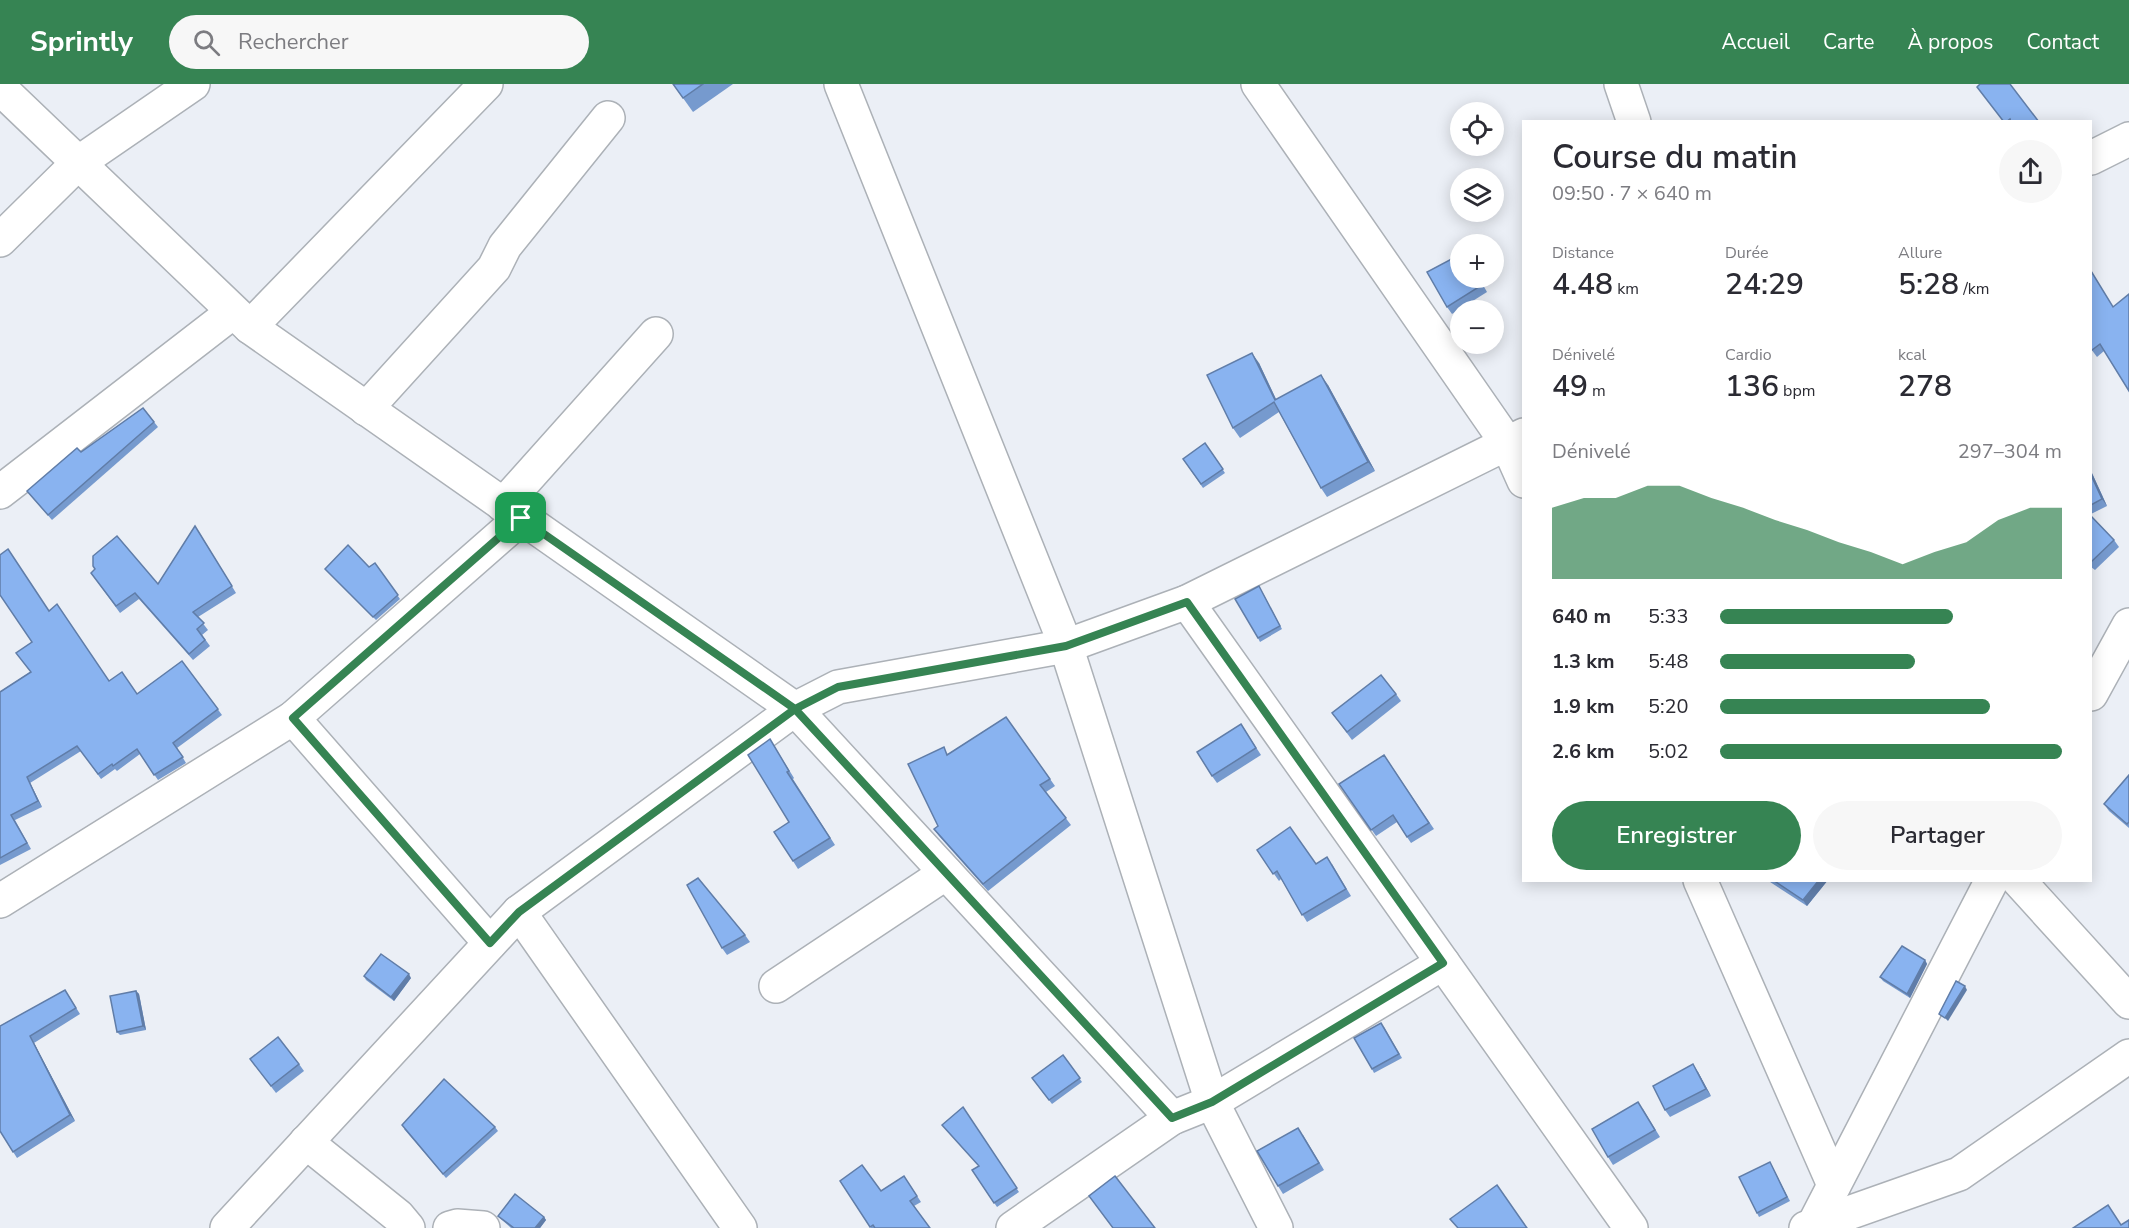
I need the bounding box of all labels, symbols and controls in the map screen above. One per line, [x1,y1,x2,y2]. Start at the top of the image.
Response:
search box [169,15,589,69]
text: Sprintly [30,23,133,61]
icon: search [190,26,223,59]
text: Rechercher [238,27,349,57]
text: Accueil [1721,28,1790,56]
text: Carte [1823,28,1874,56]
text: À propos [1907,28,1993,56]
text: Contact [2026,28,2099,56]
map controls [1450,102,1504,354]
button: locate [1450,102,1504,156]
text: Course du matin [1552,135,1797,180]
button: share [1999,140,2062,203]
button: layers [1450,168,1504,222]
text: 09:50 · 7 × 640 m [1552,180,1712,207]
button: + [1450,234,1504,288]
text: Distance [1552,242,1614,264]
text: Durée [1725,242,1769,264]
text: Allure [1898,242,1942,264]
text: 4.48 [1552,264,1613,305]
text: 24:29 [1725,264,1804,305]
text: 5:28 [1898,264,1959,305]
text: km [1613,278,1639,300]
text: /km [1959,278,1989,300]
button: − [1450,300,1504,354]
text: Dénivelé [1552,344,1615,366]
text: Cardio [1725,344,1772,366]
text: kcal [1898,344,1926,366]
text: 49 [1552,366,1588,407]
text: 136 [1725,366,1779,407]
text: 278 [1898,366,1952,407]
text: m [1588,380,1606,402]
text: bpm [1779,380,1815,402]
text: Dénivelé [1552,438,1631,465]
text: 297–304 m [1958,438,2062,465]
pin [495,492,546,543]
icon: arrive [504,501,537,534]
text: 640 m [1552,603,1611,630]
text: 5:33 [1648,603,1689,630]
text: 1.3 km [1552,648,1615,675]
text: 5:48 [1648,648,1689,675]
text: 1.9 km [1552,693,1615,720]
text: 5:20 [1648,693,1689,720]
text: 2.6 km [1552,738,1615,765]
text: 5:02 [1648,738,1689,765]
button: Enregistrer [1552,801,1801,870]
button: Partager [1813,801,2062,870]

